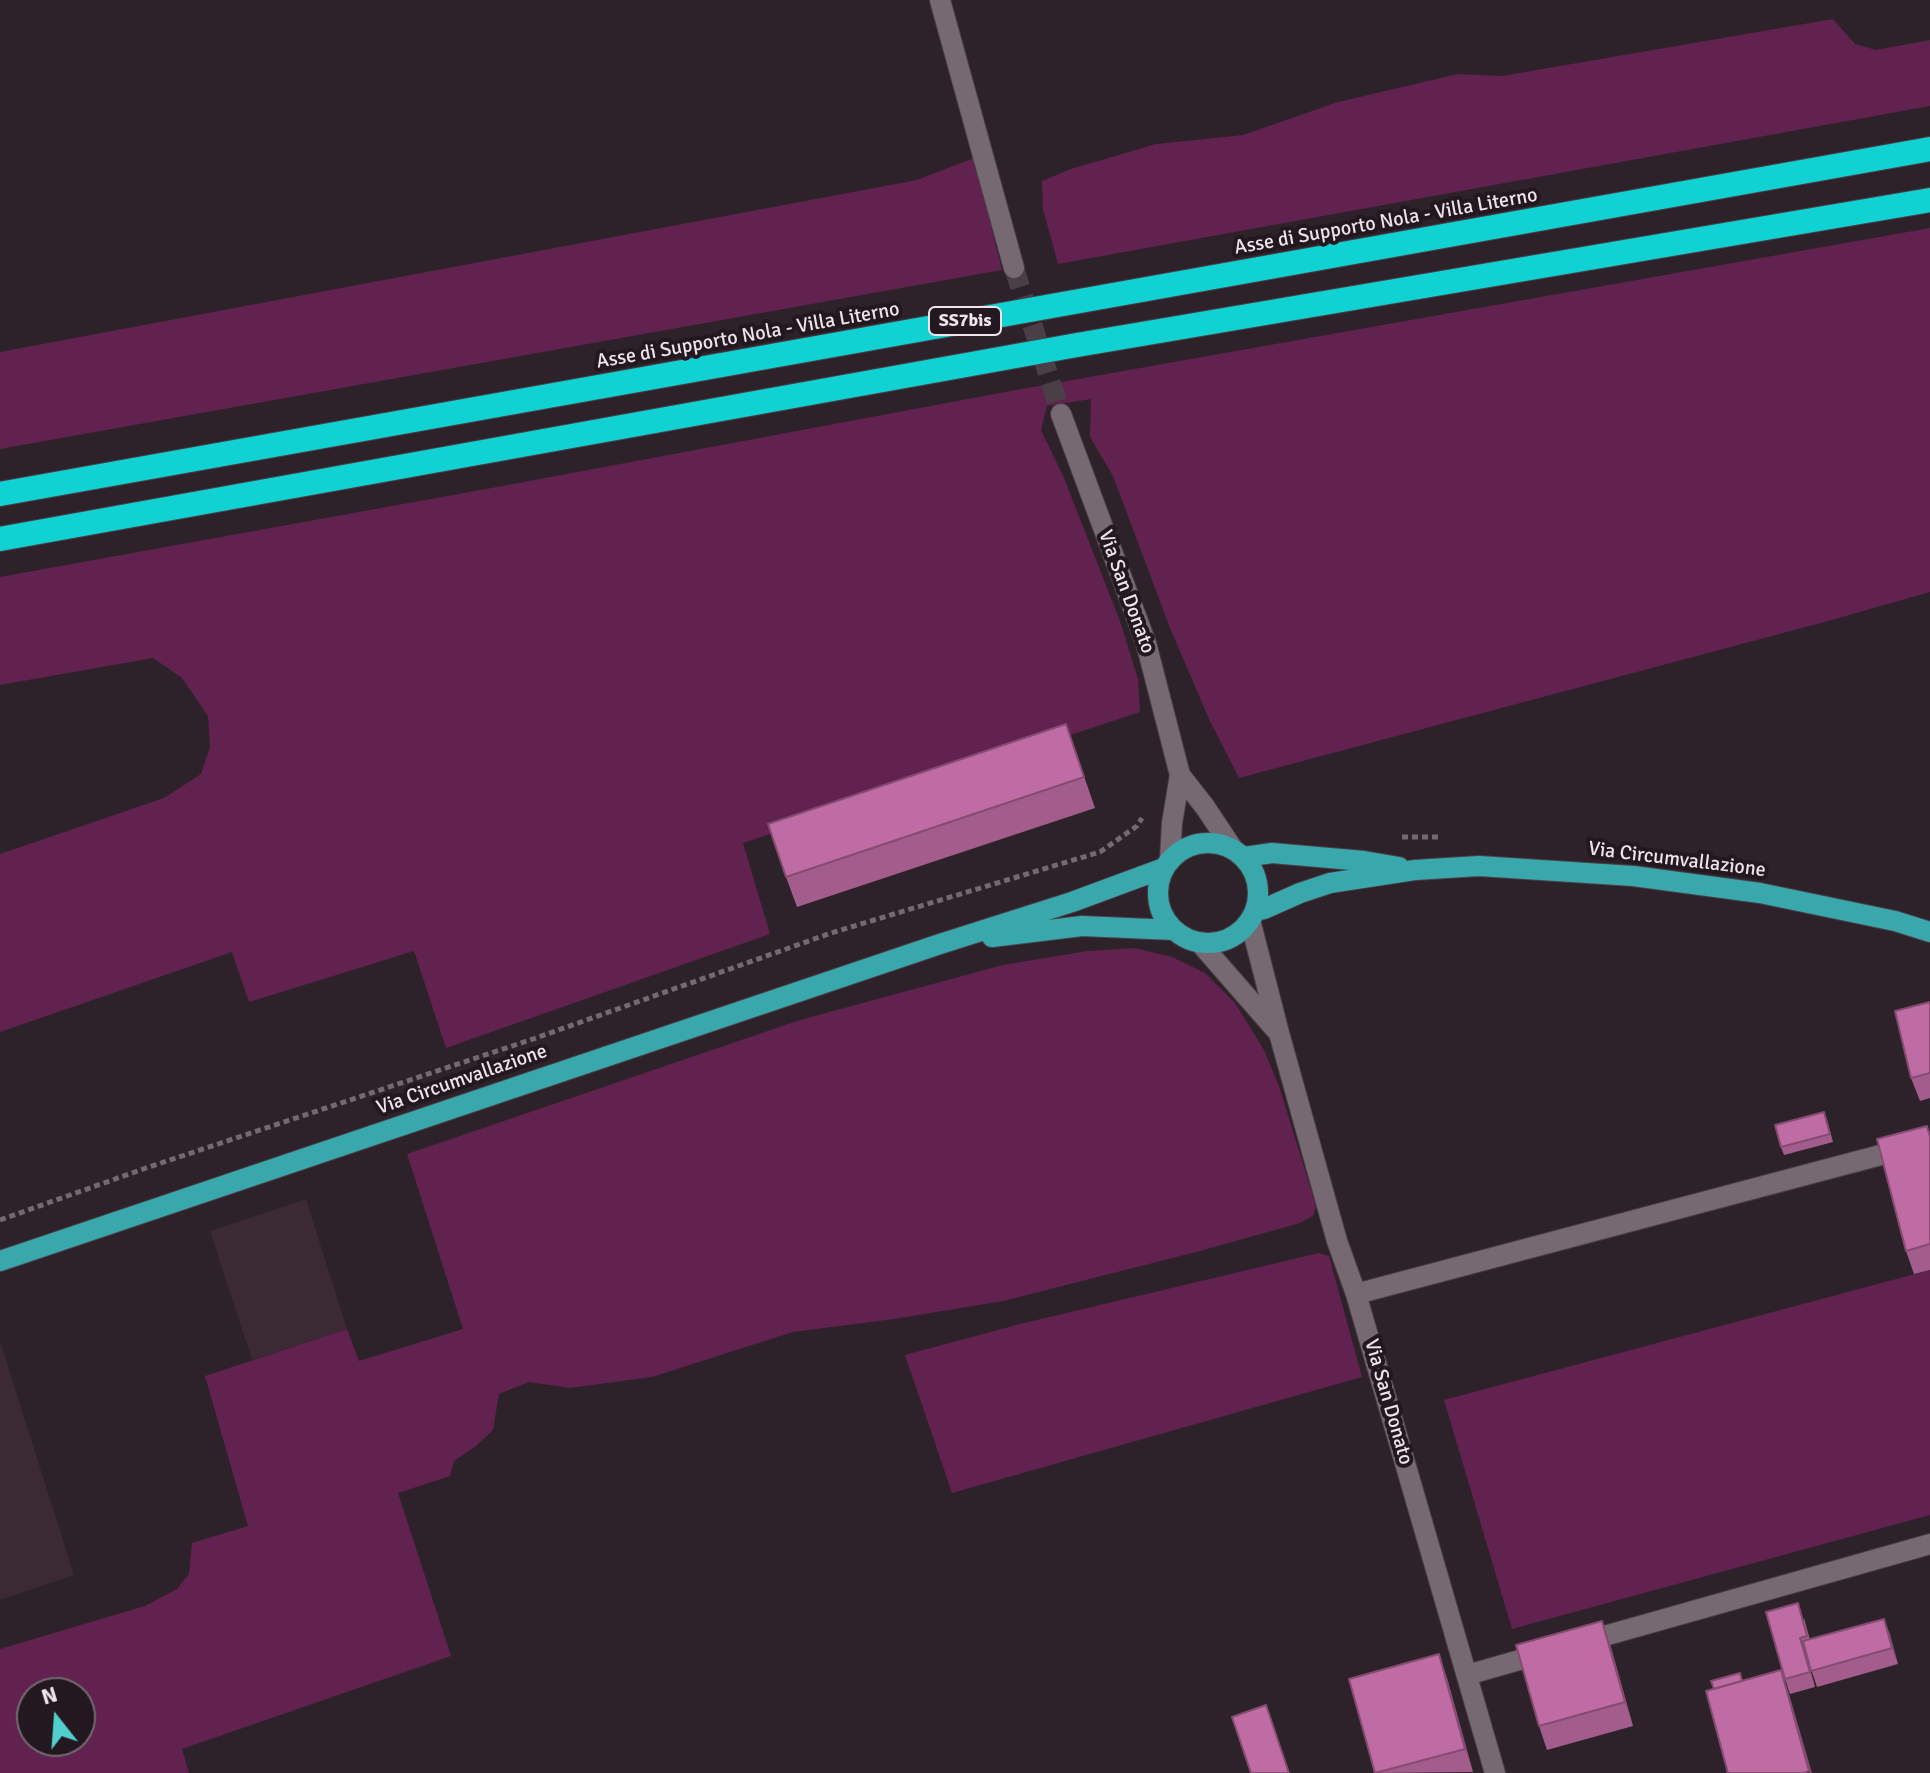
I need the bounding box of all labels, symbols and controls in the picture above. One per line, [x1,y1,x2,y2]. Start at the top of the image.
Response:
street label: Asse di Supporto Nola - Villa Literno [1233,184,1539,260]
street label: Asse di Supporto Nola - Villa Literno [595,298,901,374]
road number: SS7bis [929,307,1001,335]
street label: Via San Donato [1093,527,1159,657]
street label: Via Circumvallazione [1587,837,1767,883]
street label: Via Circumvallazione [374,1040,550,1120]
street label: Via San Donato [1359,1336,1417,1468]
north arrow [16,1677,96,1757]
text: N [38,1680,61,1711]

